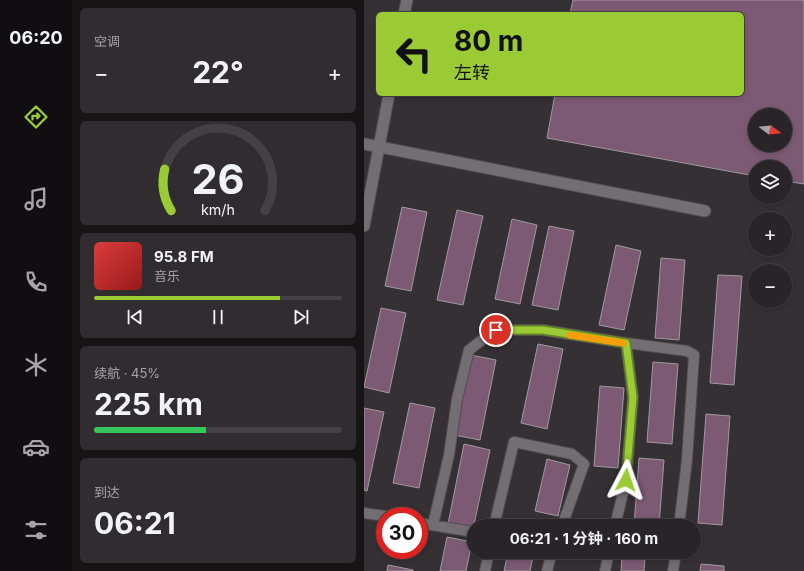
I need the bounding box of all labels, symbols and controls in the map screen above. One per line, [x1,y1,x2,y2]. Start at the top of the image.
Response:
text: 80 m [454,24,523,58]
text: 06:20 [9,27,63,48]
icon: left [388,28,440,80]
text: 空调 [94,33,120,49]
text: 22° [192,54,244,90]
text: − [94,60,109,86]
text: + [327,60,342,86]
text: 左转 [454,62,490,83]
icon: directions [22,103,50,131]
north arrow [748,108,792,152]
map controls [748,108,792,308]
text: 26 [191,154,245,204]
button: layers [748,160,792,204]
icon: music [22,185,50,213]
text: km/h [201,200,235,217]
button: + [748,212,792,256]
text: 95.8 FM [154,247,214,266]
button: − [748,264,792,308]
icon: phone [22,268,50,296]
text: 音乐 [154,268,180,284]
icon: previous [124,306,146,328]
icon: pause [207,306,229,328]
icon: next [290,306,312,328]
pin [479,313,513,347]
icon: arrive [485,319,507,341]
icon: climate [22,351,50,379]
text: 续航 · 45% [94,365,160,381]
text: 225 km [94,386,203,422]
icon: car [22,433,50,461]
position arrow [605,459,647,501]
text: 到达 [94,484,120,500]
text: 06:21 [94,505,176,541]
speed limit sign: 30 [376,507,428,559]
icon: filters [22,516,50,544]
text: 06:21 · 1 分钟 · 160 m [510,529,658,548]

